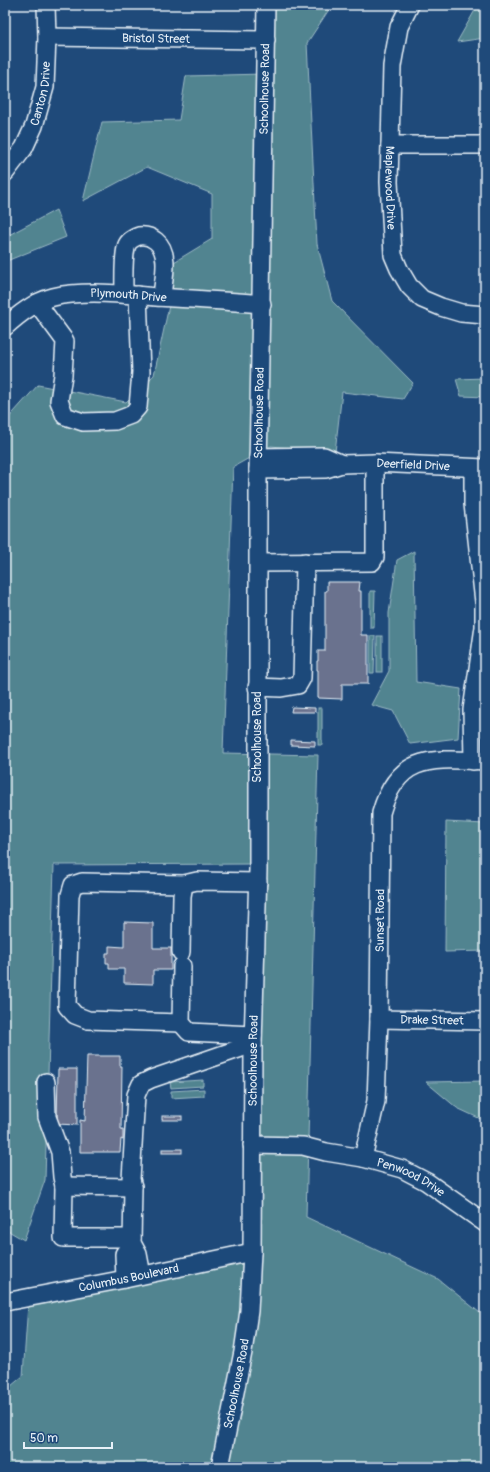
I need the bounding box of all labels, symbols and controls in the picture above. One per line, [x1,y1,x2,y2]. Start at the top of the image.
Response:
street label: Bristol Street [122,31,190,46]
street label: Schoolhouse Road [256,43,273,135]
street label: Canton Drive [27,61,54,127]
street label: Maplewood Drive [381,146,399,230]
street label: Plymouth Drive [90,286,167,305]
street label: Schoolhouse Road [251,367,267,459]
street label: Deerfield Drive [376,456,450,474]
street label: Schoolhouse Road [250,691,265,783]
street label: Sunset Road [372,889,388,952]
street label: Drake Street [400,1012,464,1028]
street label: Schoolhouse Road [245,1015,261,1107]
street label: Penwood Drive [375,1155,448,1200]
street label: Columbus Boulevard [77,1260,180,1295]
street label: Schoolhouse Road [220,1337,252,1430]
scale bar [24,1424,112,1450]
text: 50 m [30,1431,58,1446]

